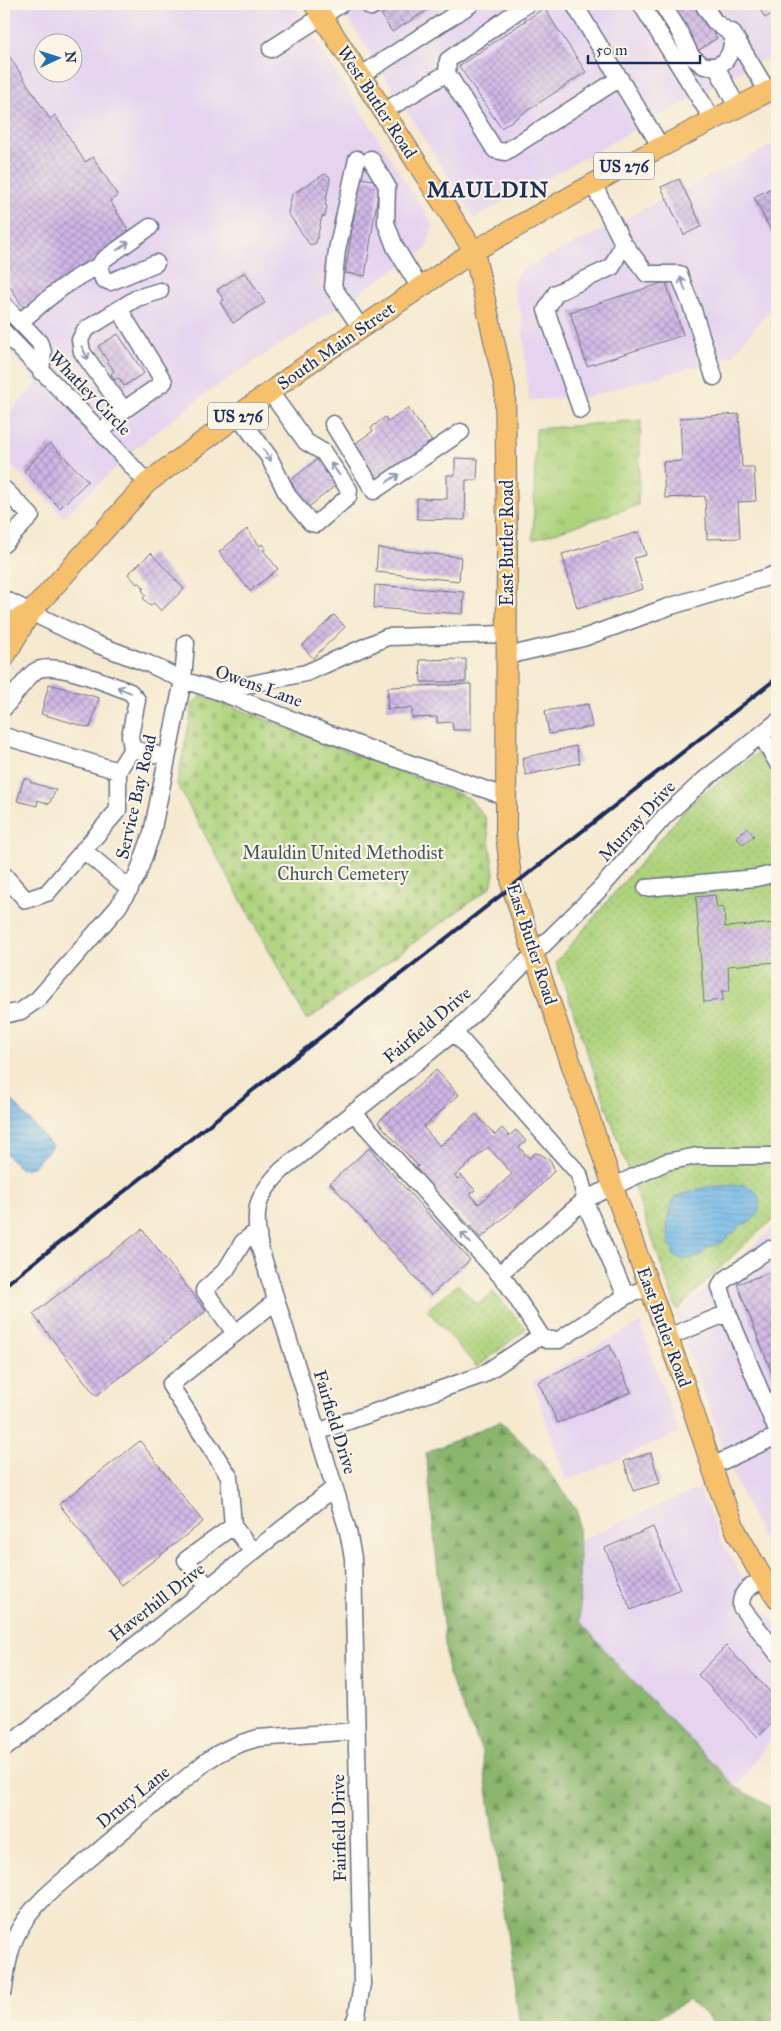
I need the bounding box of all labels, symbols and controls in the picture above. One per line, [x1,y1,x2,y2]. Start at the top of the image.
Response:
north arrow [32,32,82,82]
scale bar [588,32,701,64]
text: 50 m [596,41,628,59]
street label: West Butler Road [332,42,422,162]
text: N [62,51,79,64]
road number: US 276 [594,153,654,180]
district label: MAULDIN [427,176,549,203]
one-way arrow [116,241,130,251]
one-way arrow [678,277,687,293]
street label: South Main Street [273,297,400,395]
one-way arrow [80,345,90,360]
street label: Whatley Circle [44,346,136,440]
road number: US 276 [208,402,268,430]
one-way arrow [261,448,272,462]
one-way arrow [329,463,340,476]
one-way arrow [386,473,400,483]
street label: East Butler Road [496,480,518,606]
street label: Owens Lane [212,660,306,712]
one-way arrow [117,685,132,695]
street label: Service Bay Road [111,732,161,862]
street label: Murray Drive [594,776,680,866]
park label: Mauldin United Methodist Church Cemetery [242,842,444,885]
street label: East Butler Road [502,880,562,1008]
street label: Fairfield Drive [379,982,475,1068]
one-way arrow [460,1231,472,1244]
street label: East Butler Road [632,1264,696,1390]
street label: Fairfield Drive [309,1367,361,1477]
street label: Haverhill Drive [105,1558,209,1646]
street label: Drury Lane [92,1761,174,1833]
street label: Fairfield Drive [327,1774,351,1882]

